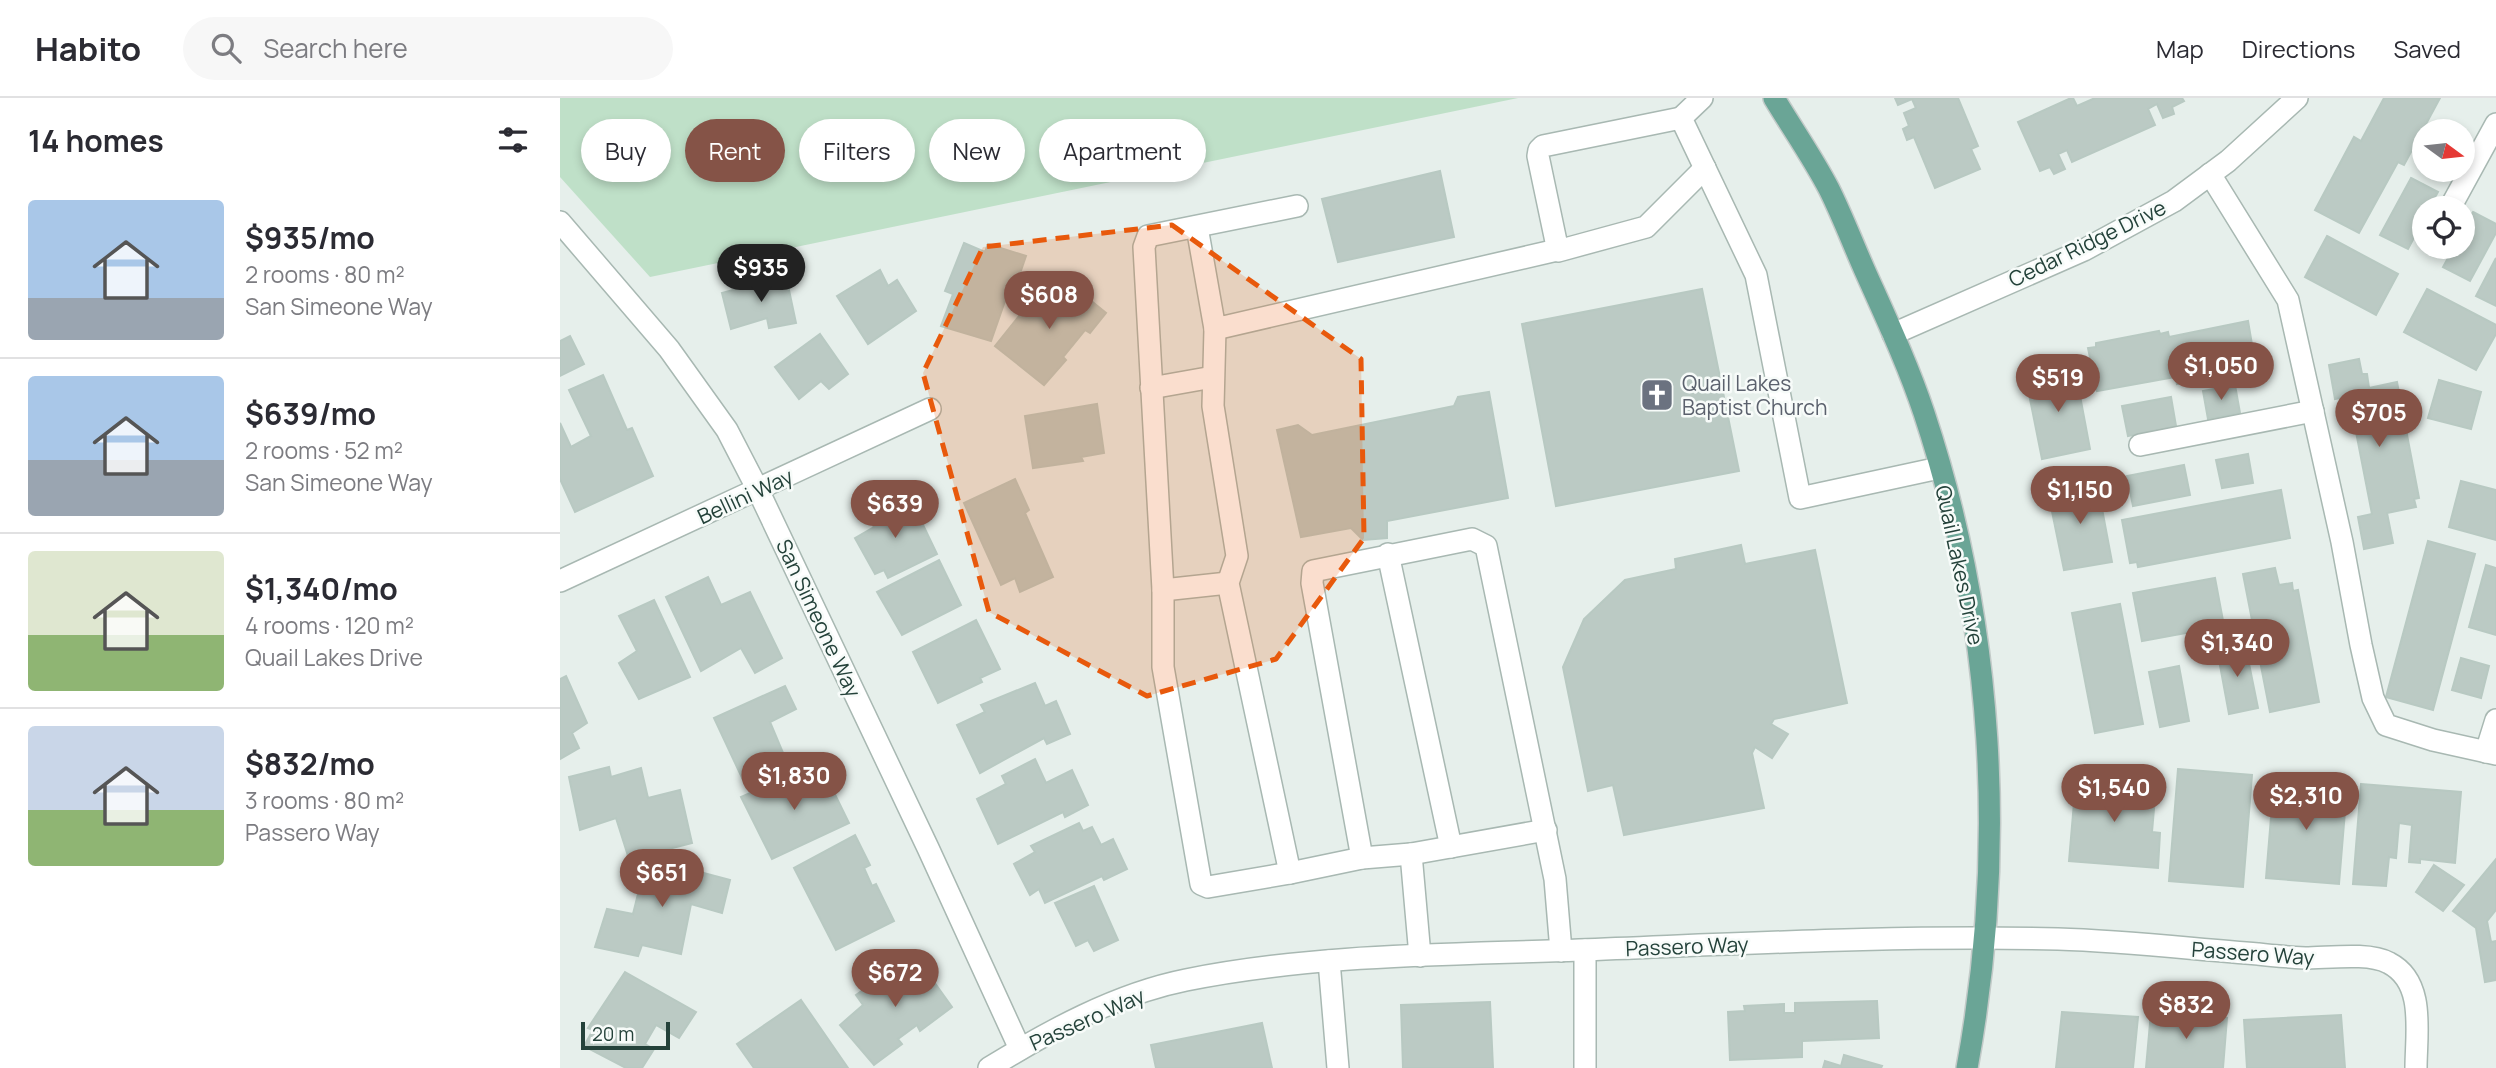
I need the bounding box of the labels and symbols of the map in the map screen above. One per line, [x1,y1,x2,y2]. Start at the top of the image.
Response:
north arrow [2412,119,2474,182]
street label: Cedar Ridge Drive [2004,193,2170,293]
pin: $935 [720,244,802,304]
pin: $608 [1008,272,1090,331]
pin: $1,050 [2164,342,2278,402]
pin: $519 [2017,354,2099,414]
place label: Quail Lakes Baptist Church [1682,369,1827,421]
church icon: Quail Lakes Baptist Church [1638,376,1676,414]
pin: $705 [2338,390,2420,449]
street label: Bellini Way [693,462,797,530]
pin: $1,150 [2023,466,2137,526]
pin: $639 [854,480,936,540]
street label: Quail Lakes Drive [1929,483,1991,647]
street label: San Simeone Way [770,534,868,702]
pin: $1,340 [2180,620,2294,679]
pin: $1,830 [737,752,851,812]
pin: $1,540 [2057,764,2171,824]
pin: $2,310 [2249,772,2363,832]
pin: $651 [621,850,703,909]
street label: Passero Way [1625,930,1749,962]
street label: Passero Way [2191,935,2315,971]
pin: $672 [854,950,936,1009]
street label: Passero Way [1025,981,1149,1057]
pin: $832 [2145,982,2227,1041]
scale bar [581,1019,670,1051]

